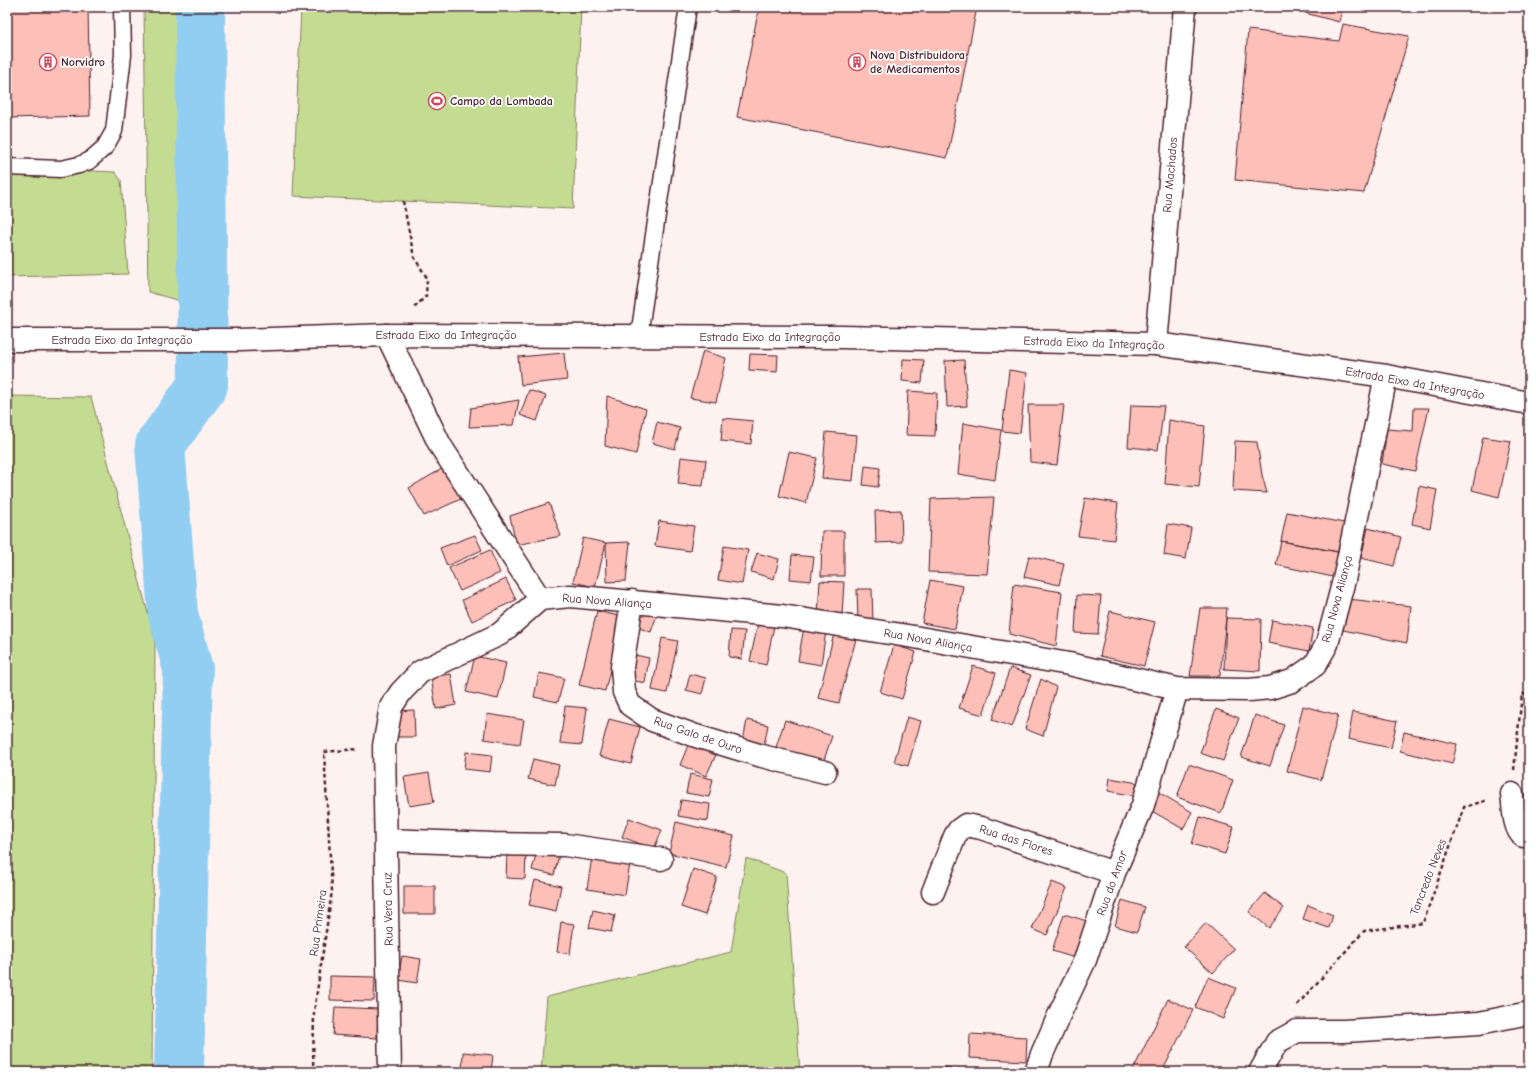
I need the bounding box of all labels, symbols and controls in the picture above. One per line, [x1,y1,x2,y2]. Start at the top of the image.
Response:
place label: Nova Distribuidora de Medicamentos [870,48,965,76]
building icon: Norvidro [38,52,58,72]
building icon: Nova Distribuidora de Medicamentos [847,52,867,72]
place label: Norvidro [61,55,105,69]
sports icon: Campo da Lombada [427,91,447,111]
place label: Campo da Lombada [450,94,553,108]
street label: Rua Machados [1160,137,1180,213]
street label: Estrada Eixo da Integração [375,328,517,342]
street label: Estrada Eixo da Integração [699,330,841,344]
street label: Estrada Eixo da Integração [51,333,193,347]
street label: Estrada Eixo da Integração [1023,334,1165,352]
street label: Estrada Eixo da Integração [1344,364,1486,402]
street label: Rua Nova Aliança [1319,554,1355,644]
street label: Rua Nova Aliança [562,591,652,611]
street label: Rua Nova Aliança [883,625,973,655]
street label: Rua Galo de Ouro [652,713,744,757]
street label: Rua das Flores [977,822,1055,858]
street label: Tancredo Neves [1407,837,1449,917]
street label: Rua do Amor [1094,848,1130,917]
street label: Rua Vera Cruz [380,871,396,946]
street label: Rua Primeira [306,889,330,957]

